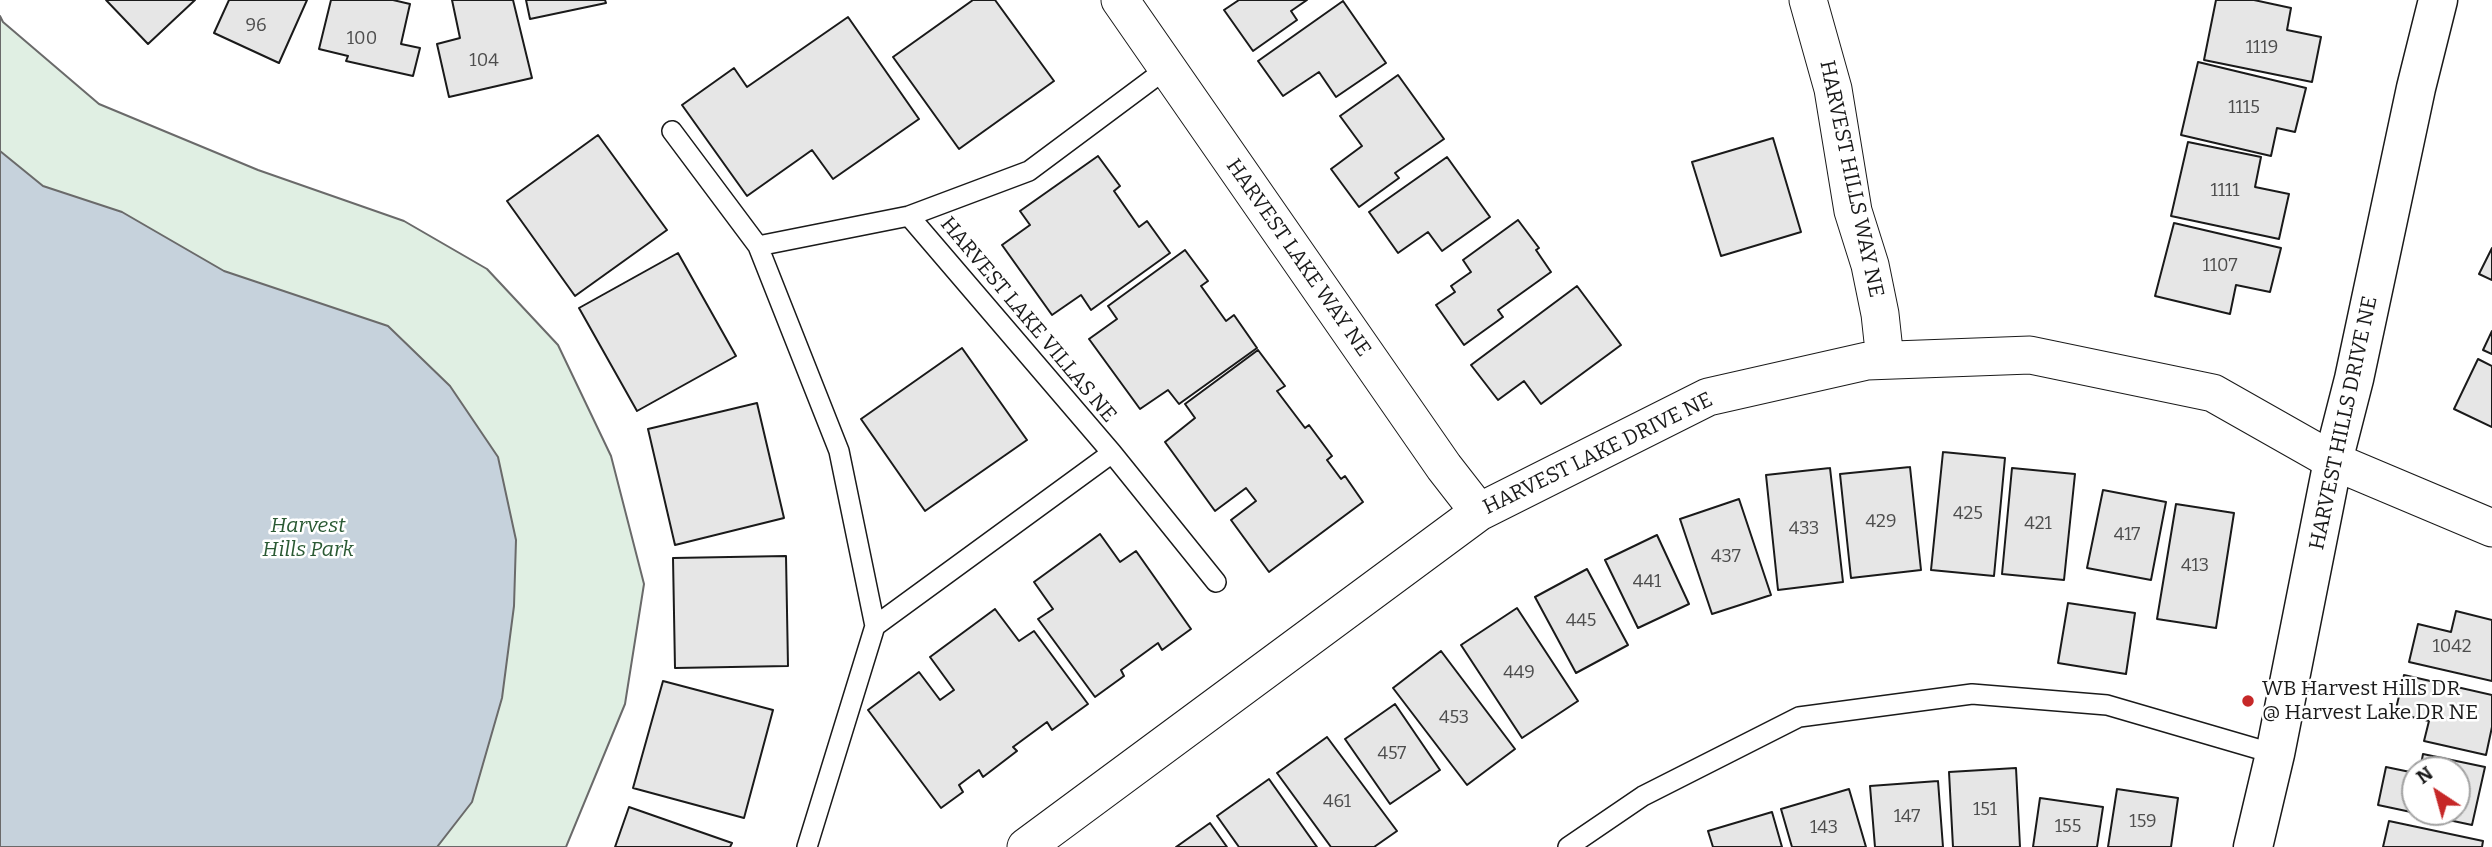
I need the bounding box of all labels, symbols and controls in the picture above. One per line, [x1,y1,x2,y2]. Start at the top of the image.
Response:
house number: 96 [245,15,267,37]
house number: 100 [347,28,377,50]
house number: 1119 [2246,37,2278,59]
house number: 104 [469,50,499,72]
street label: HARVEST HILLS WAY NE [1814,58,1888,300]
house number: 1115 [2228,97,2260,119]
street label: HARVEST LAKE WAY NE [1220,154,1376,362]
house number: 1111 [2210,180,2240,202]
street label: HARVEST LAKE VILLAS NE [935,212,1121,428]
house number: 1107 [2202,255,2238,277]
street label: HARVEST HILLS DRIVE NE [2305,294,2383,552]
street label: HARVEST LAKE DRIVE NE [1479,387,1717,521]
house number: 425 [1953,503,1983,525]
house number: 429 [1866,511,1896,533]
park label: Harvest Hills Park [262,513,354,563]
house number: 421 [2024,513,2052,535]
house number: 433 [1789,518,1819,540]
house number: 417 [2114,524,2140,546]
house number: 437 [1711,546,1741,568]
house number: 413 [2181,555,2209,577]
house number: 441 [1633,571,1661,593]
house number: 445 [1566,610,1596,632]
house number: 1042 [2432,636,2472,658]
house number: 449 [1503,662,1535,684]
place label: WB Harvest Hills DR @ Harvest Lake DR NE [2262,676,2478,726]
marker: WB Harvest Hills DR @ Harvest Lake DR NE [2240,693,2256,709]
house number: 453 [1439,707,1469,729]
house number: 457 [1378,743,1406,765]
north arrow [2401,756,2471,826]
text: N [2412,762,2437,789]
house number: 461 [1323,791,1351,813]
house number: 151 [1973,799,1997,821]
house number: 147 [1894,806,1920,828]
house number: 159 [2129,811,2157,833]
house number: 155 [2055,816,2081,838]
house number: 143 [1810,817,1838,839]

